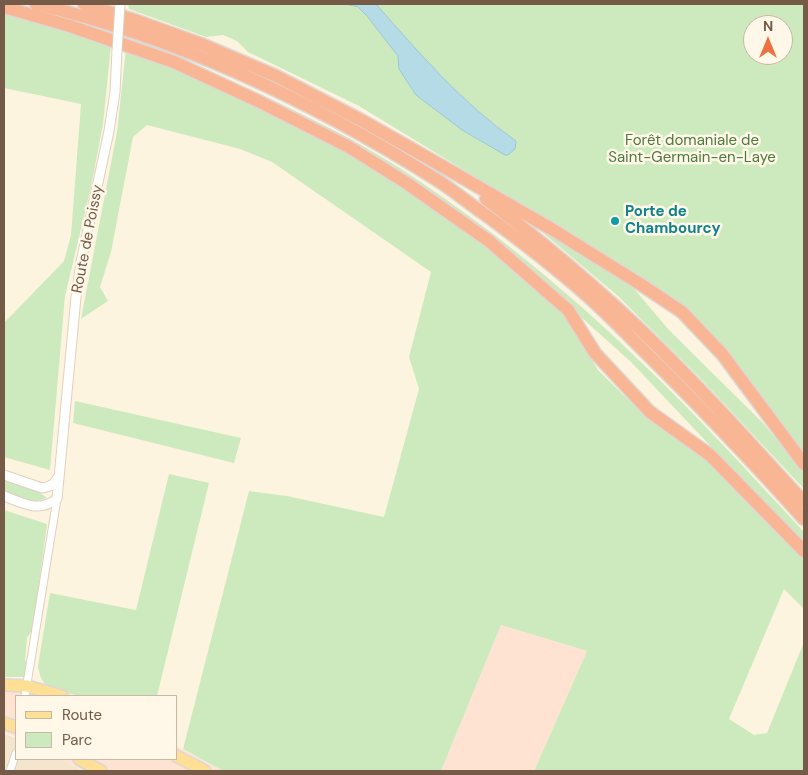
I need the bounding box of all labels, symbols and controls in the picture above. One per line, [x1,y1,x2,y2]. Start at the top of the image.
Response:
north arrow [743,15,793,65]
text: N [763,17,773,35]
park label: Forêt domaniale de Saint-Germain-en-Laye [608,132,776,167]
street label: Route de Poissy [69,183,107,295]
place label: Porte de Chambourcy [625,203,721,238]
marker: Porte de Chambourcy [609,215,621,227]
legend [15,695,178,760]
text: Route [62,705,102,725]
text: Parc [62,730,92,750]

